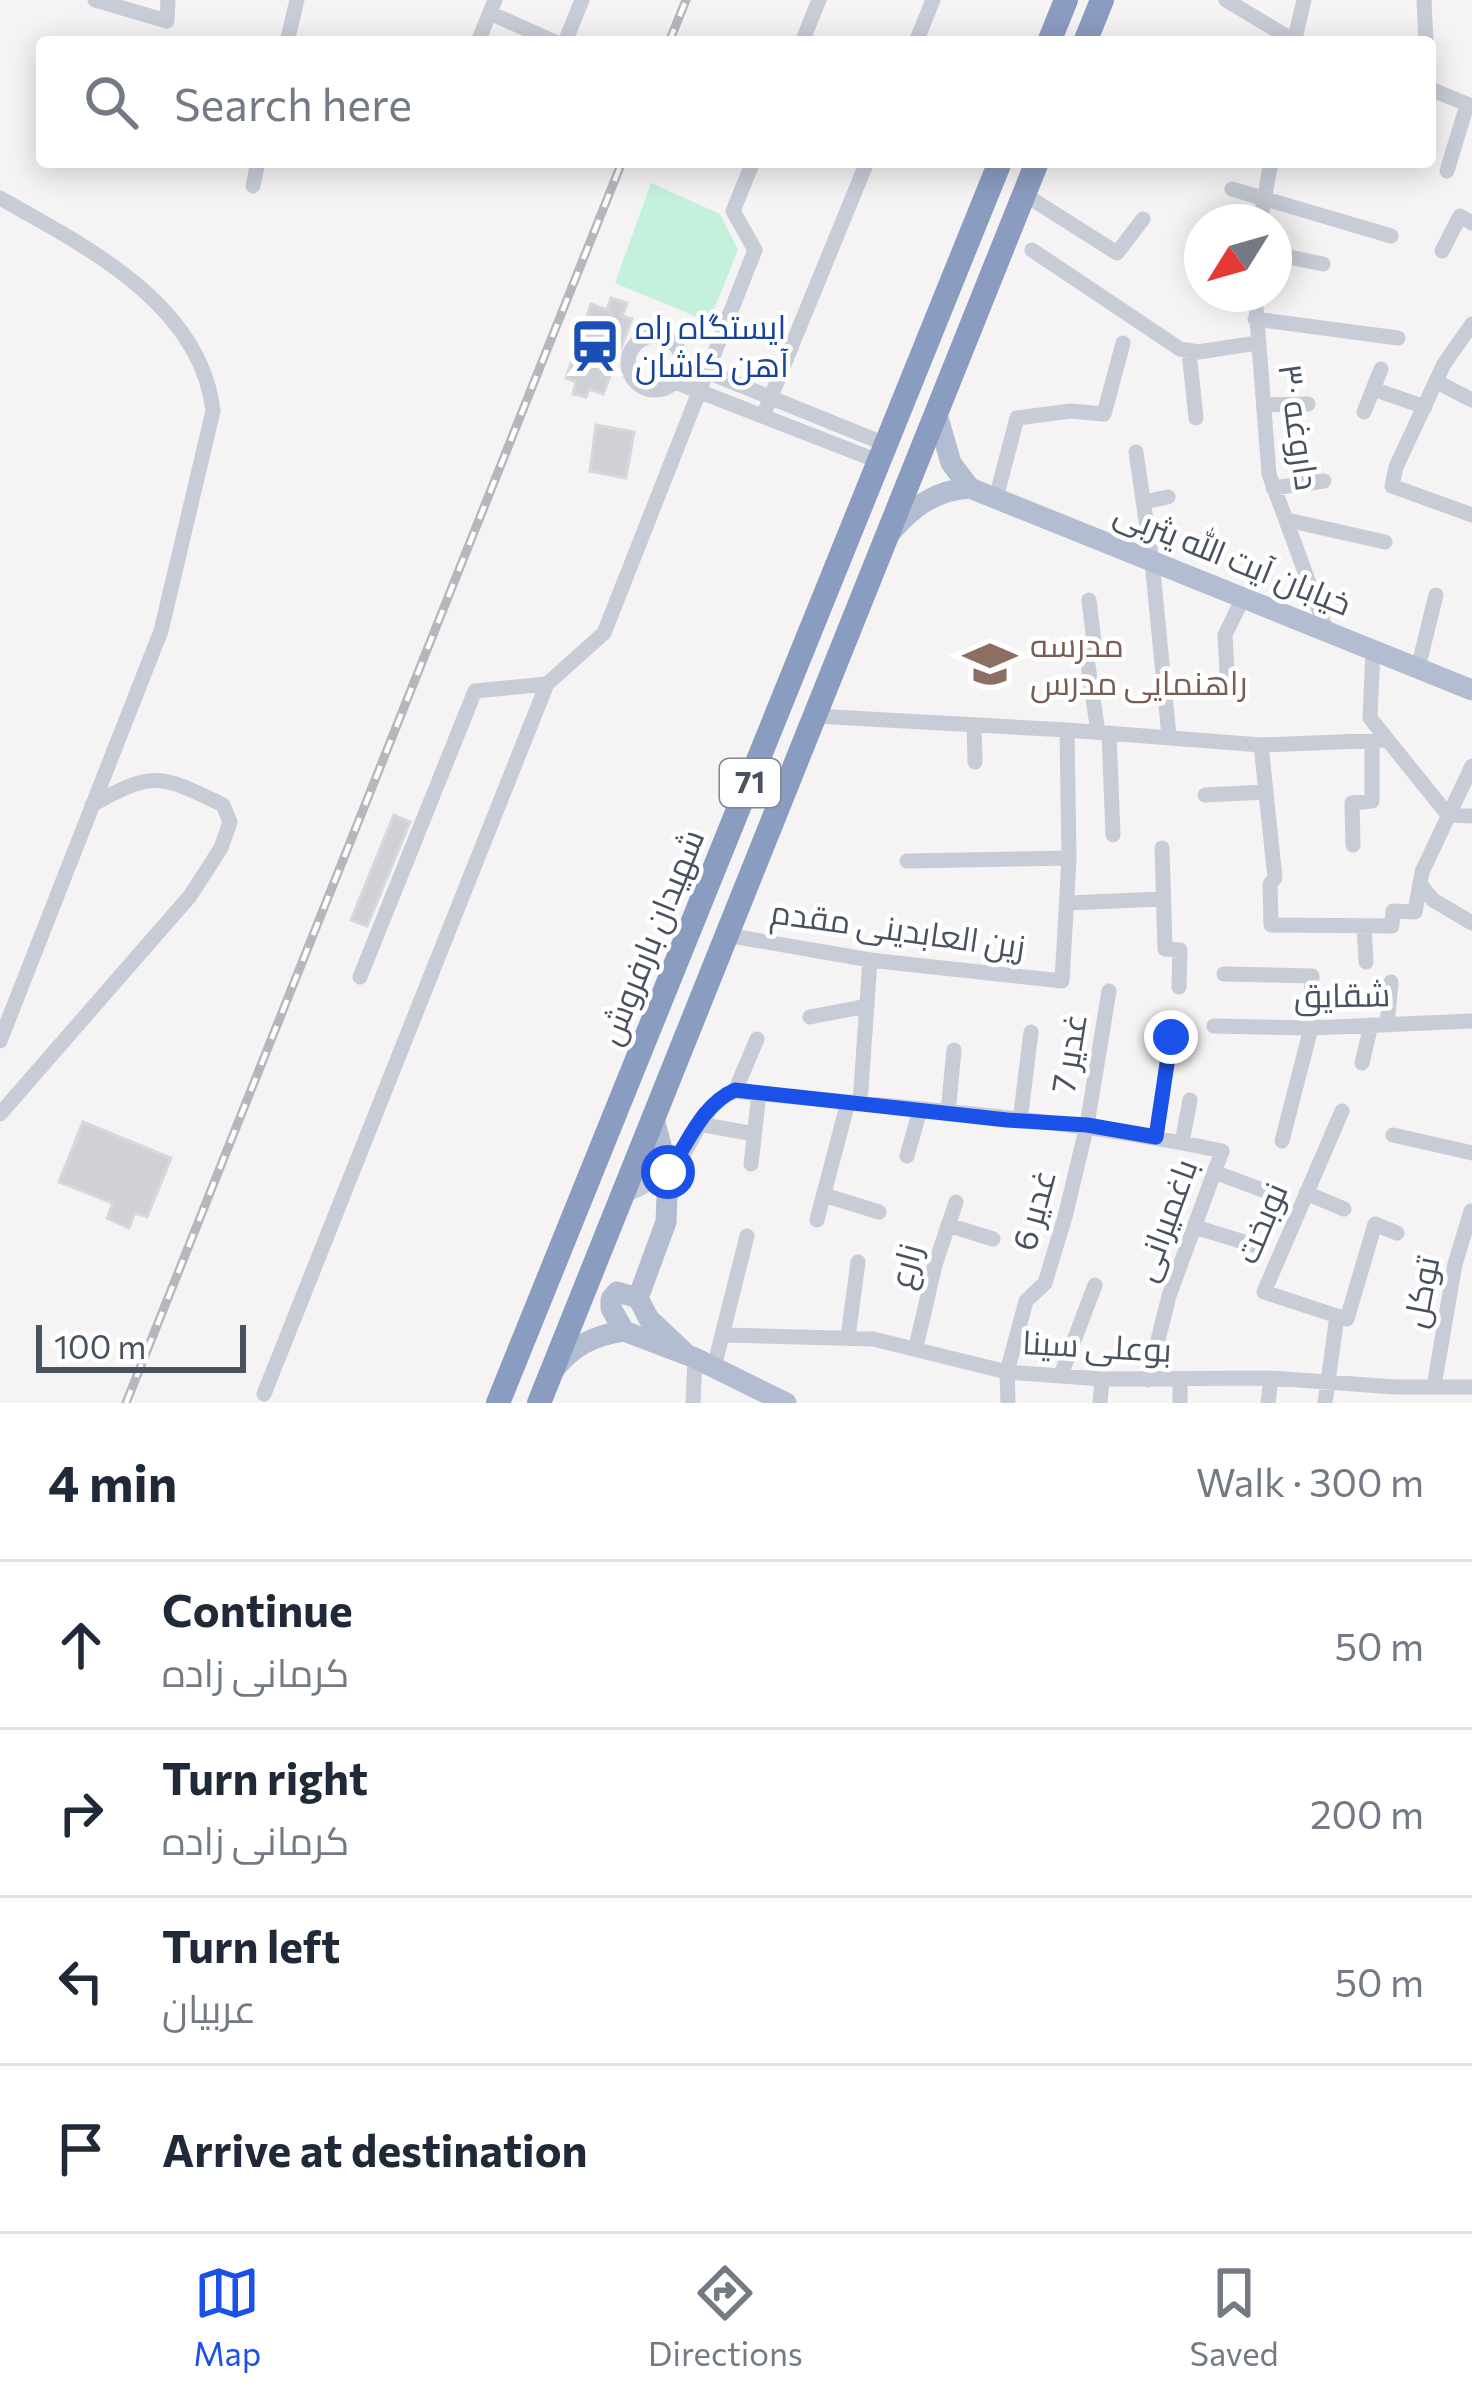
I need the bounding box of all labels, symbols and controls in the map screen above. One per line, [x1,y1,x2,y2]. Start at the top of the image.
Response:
search box [36,36,1436,168]
icon: search [78,69,144,135]
text: Search here [174,75,412,130]
north arrow [1184,204,1292,312]
place label: ایستگاه راه آهن کاشان [635,305,789,386]
station icon: ایستگاه راه آهن کاشان [566,317,624,375]
street label: داروغه ۳۰ [1270,361,1330,493]
street label: خیابان آیت الله یثربی [1108,490,1358,625]
place label: مدرسه راهنمایی مدرس [1030,623,1247,704]
school or university icon: مدرسه راهنمایی مدرس [961,635,1019,693]
road number: 71 [720,759,780,807]
street label: شهیدان بارفروش [588,823,713,1051]
street label: زین العابدینی مقدم [768,889,1028,970]
street label: شقایق [1293,972,1391,1017]
street label: غدیر 7 [1041,1010,1095,1095]
route end [1144,1010,1198,1064]
route start [641,1145,695,1199]
street label: باغمیرانی [1123,1153,1206,1287]
street label: غدیر 6 [1002,1165,1064,1255]
street label: نوبخت [1224,1176,1296,1269]
street label: زارع [878,1239,933,1293]
street label: توکل [1393,1252,1448,1331]
scale bar [36,1319,246,1372]
street label: بوعلی سینا [1021,1320,1173,1371]
text: 100 m [54,1325,146,1366]
text: 4 min [48,1450,177,1513]
text: Walk · 300 m [1196,1457,1424,1505]
text: Continue [162,1581,353,1636]
icon: ahead [48,1612,114,1678]
text: 50 m [1335,1621,1424,1669]
text: کرمانی زاده [162,1647,349,1695]
text: Turn right [162,1749,368,1804]
icon: right [48,1780,114,1846]
text: 200 m [1310,1789,1424,1837]
text: کرمانی زاده [162,1815,349,1863]
text: Turn left [162,1917,340,1972]
icon: left [48,1948,114,2014]
text: 50 m [1335,1957,1424,2005]
text: عربیان [162,1983,256,2031]
icon: arrive [48,2116,114,2182]
text: Arrive at destination [162,2121,588,2176]
tab: Map [193,2260,261,2373]
tab: Directions [648,2260,803,2373]
tab: Saved [1190,2260,1279,2373]

